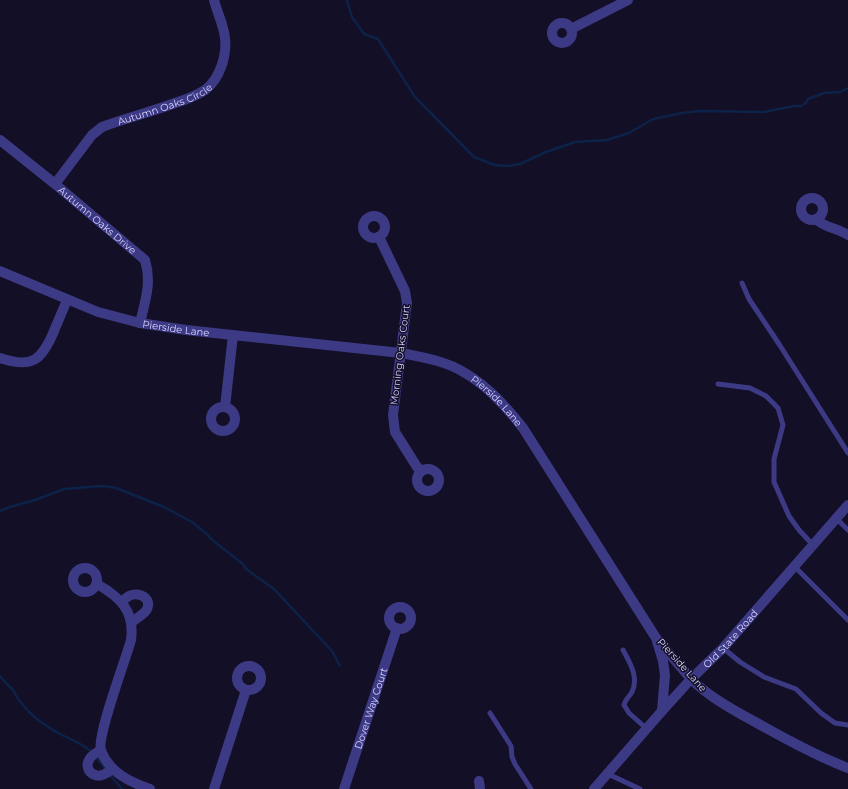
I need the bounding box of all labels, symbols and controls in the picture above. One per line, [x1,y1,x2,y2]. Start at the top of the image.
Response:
street label: Autumn Oaks Circle [116,80,215,128]
street label: Autumn Oaks Drive [56,183,139,257]
street label: Morning Oaks Court [387,304,413,406]
street label: Pierside Lane [142,317,210,339]
street label: Pierside Lane [468,372,525,429]
street label: Old State Road [700,607,760,671]
street label: Pierside Lane [655,636,709,694]
street label: Dover Way Court [351,666,390,751]

